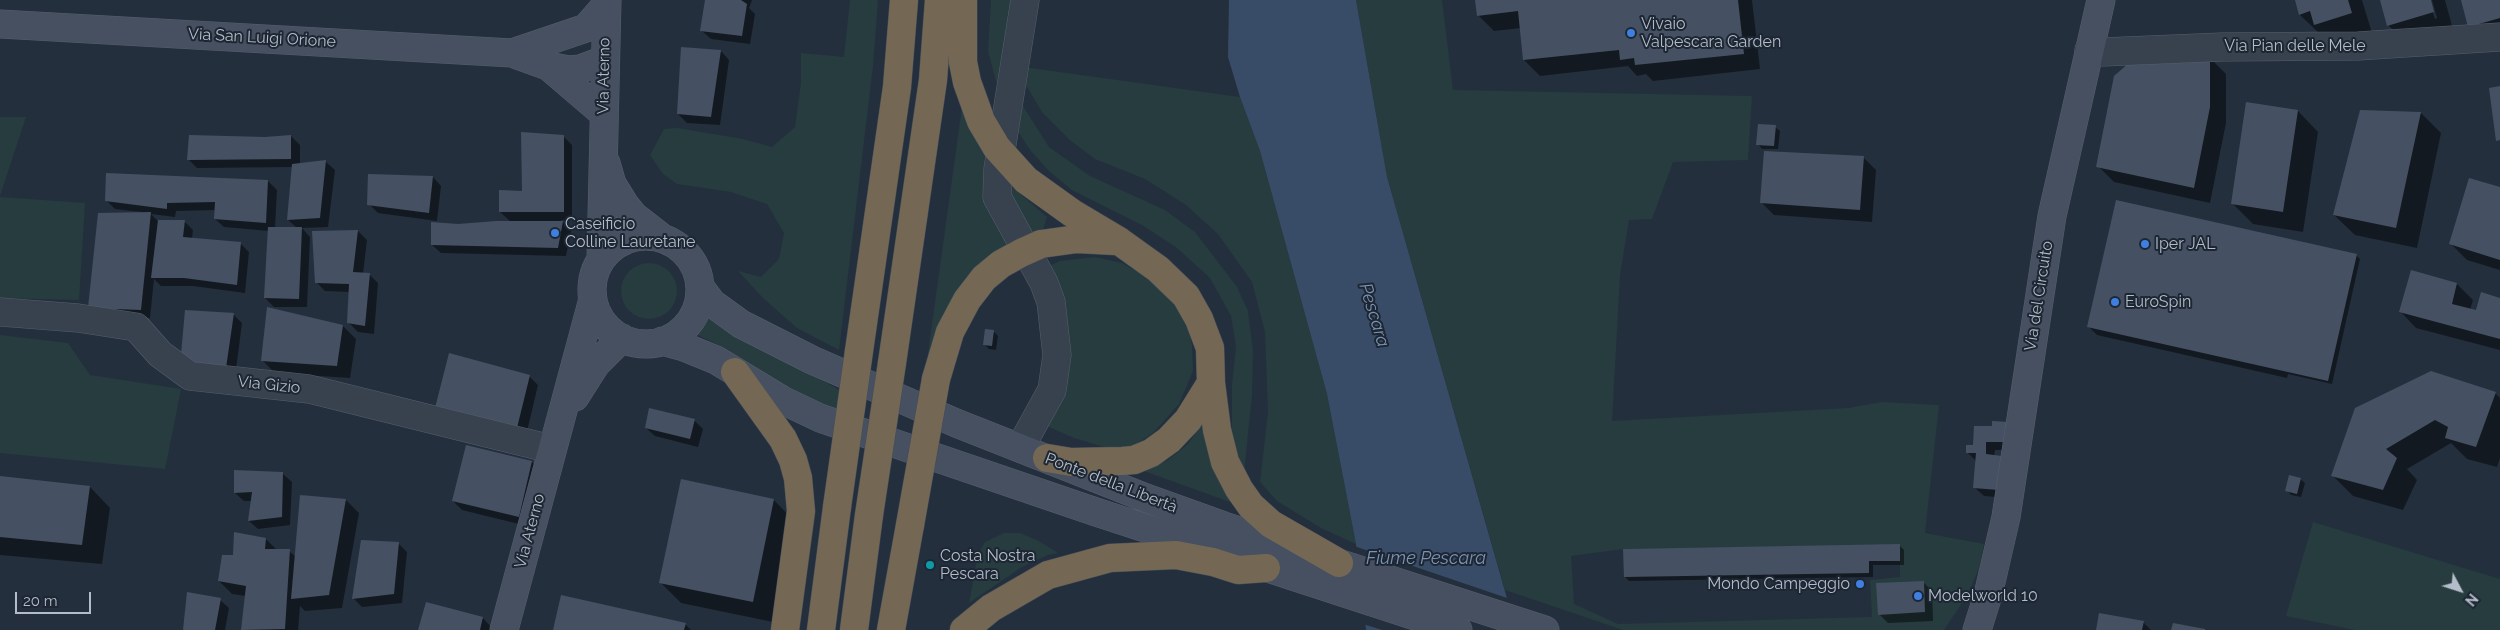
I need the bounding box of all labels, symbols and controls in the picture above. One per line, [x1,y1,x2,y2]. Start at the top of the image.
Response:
place label: Vivaio Valpescara Garden [1641,14,1781,52]
street label: Via San Luigi Orione [188,25,336,51]
marker: Vivaio Valpescara Garden [1625,27,1637,39]
street label: Via Pian delle Mele [2224,36,2366,56]
street label: Via Aterno [594,37,614,115]
place label: Caseificio Colline Lauretane [565,214,696,252]
marker: Caseificio Colline Lauretane [549,227,561,239]
place label: Iper JAL [2155,234,2216,254]
marker: Iper JAL [2139,238,2151,250]
street label: Via del Circuito [2021,240,2057,352]
water label: Pescara [1354,280,1394,350]
place label: EuroSpin [2125,292,2191,312]
marker: EuroSpin [2109,296,2121,308]
street label: Via Gizio [237,372,301,398]
street label: Ponte della Libertà [1042,449,1180,517]
street label: Via Aterno [511,491,549,571]
place label: Costa Nostra Pescara [940,546,1036,584]
water label: Fiume Pescara [1366,548,1486,570]
marker: Costa Nostra Pescara [924,559,936,571]
north arrow [2435,565,2485,615]
place label: Mondo Campeggio [1707,574,1850,594]
marker: Mondo Campeggio [1854,578,1866,590]
scale bar [18,582,94,614]
place label: Modelworld 10 [1928,586,2038,606]
marker: Modelworld 10 [1912,590,1924,602]
text: N [2462,590,2481,609]
text: 20 m [23,592,58,610]

